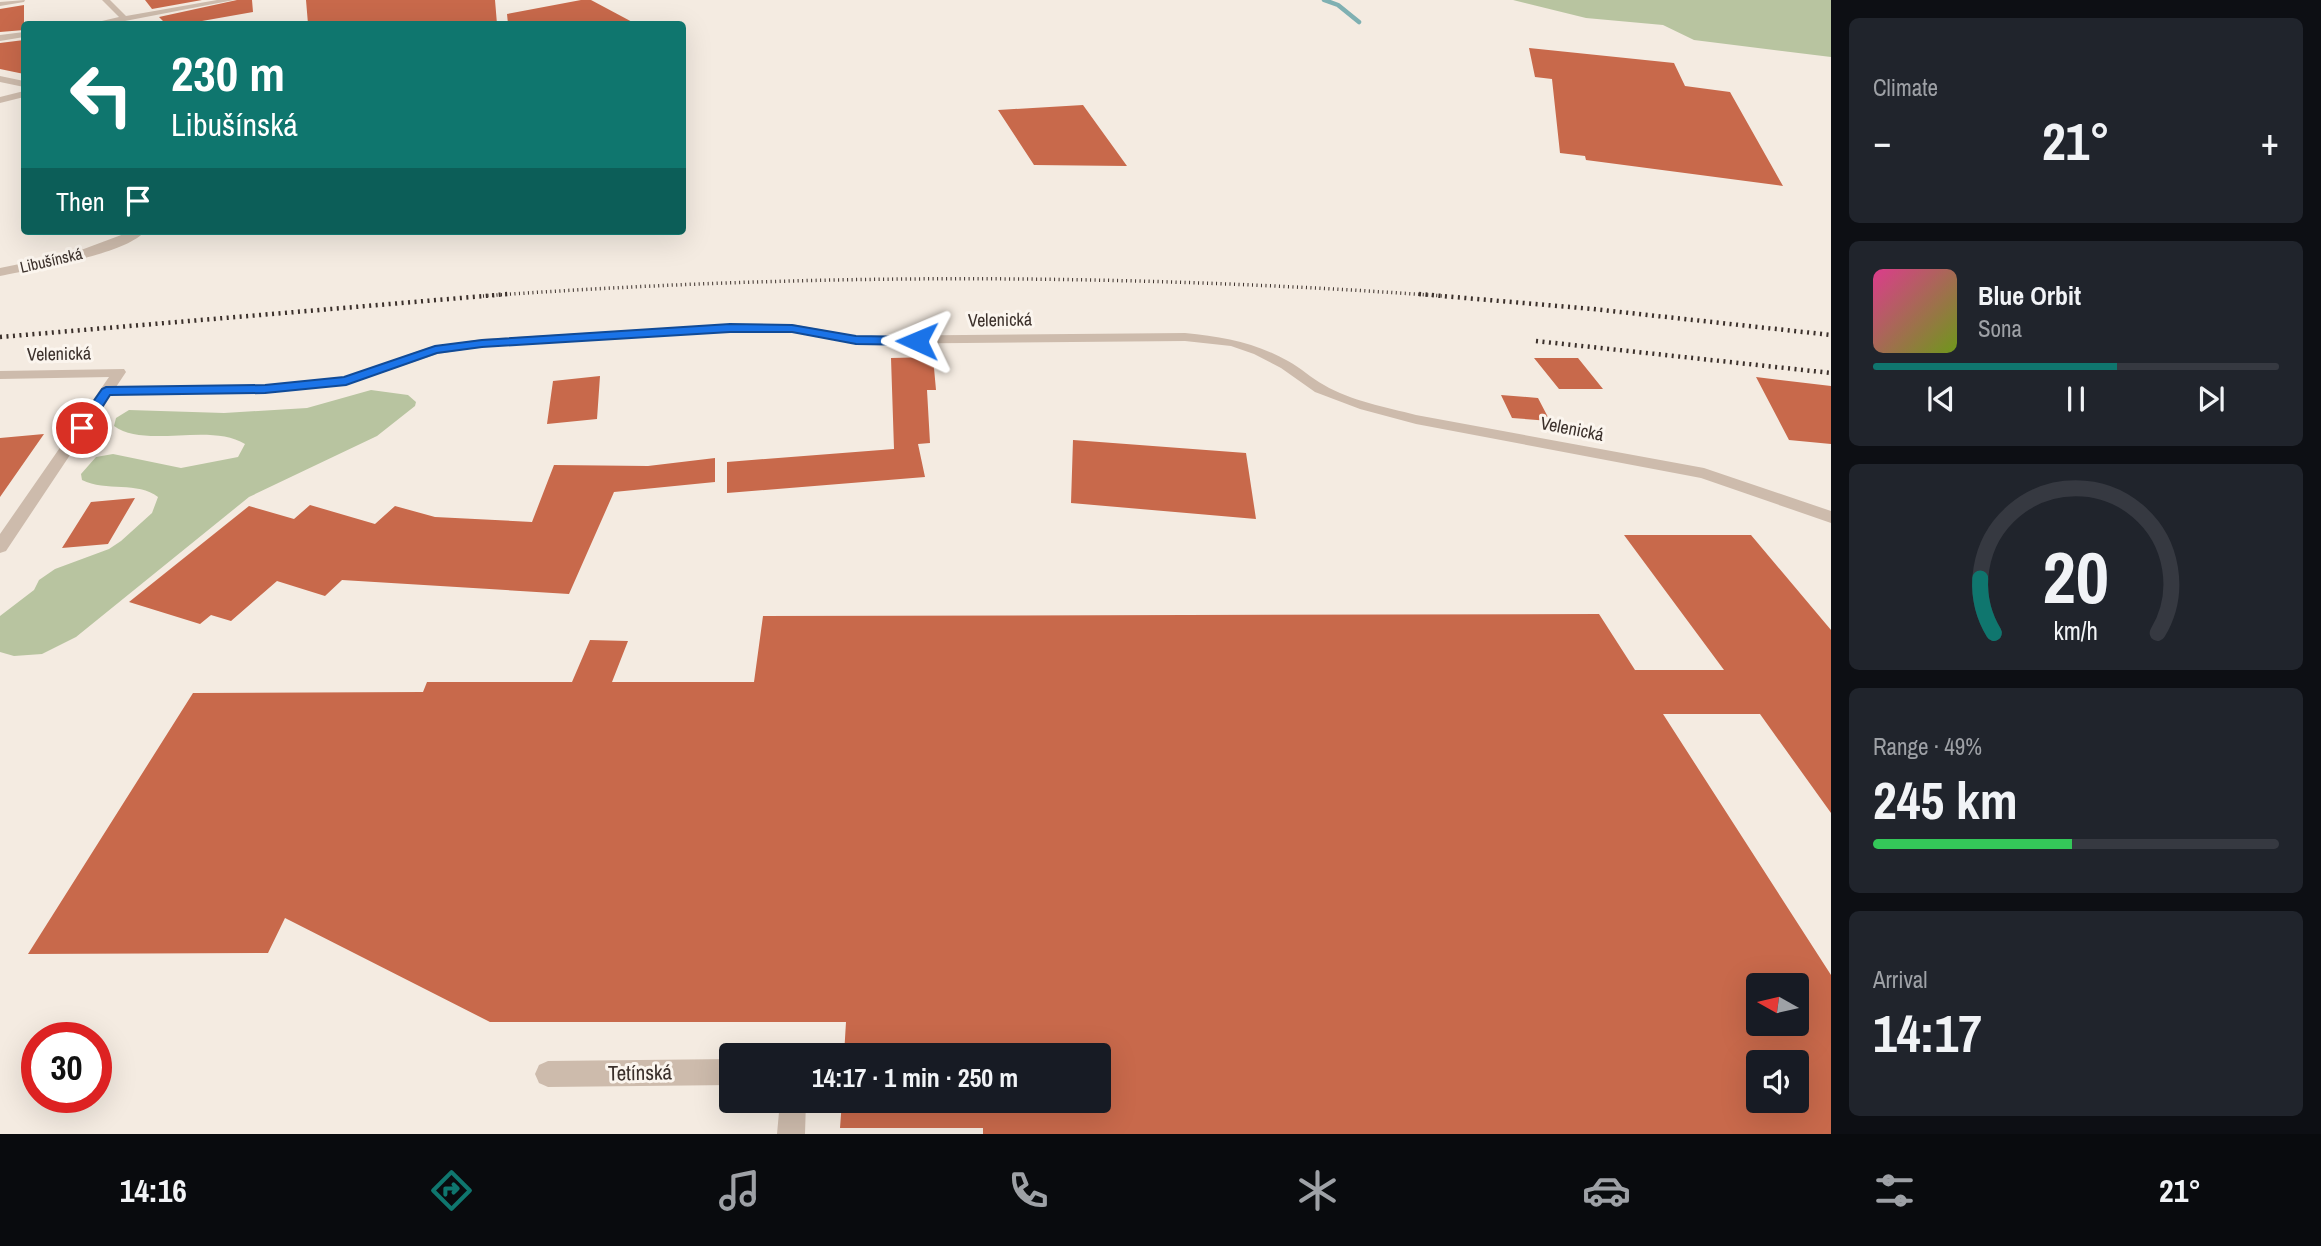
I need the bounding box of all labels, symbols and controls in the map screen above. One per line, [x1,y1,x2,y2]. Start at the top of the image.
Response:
text: 230 m [171,40,285,106]
icon: left [56,49,147,140]
text: Climate [1873,72,1938,103]
text: Libušínská [171,103,298,146]
text: 21° [2042,106,2110,176]
text: − [1873,116,1891,167]
text: + [2261,116,2279,167]
icon: arrive [119,182,157,220]
text: Then [56,184,105,219]
street label: Libušínská [18,242,85,278]
text: Blue Orbit [1978,278,2081,313]
position arrow [880,304,954,378]
street label: Velenická [968,306,1032,333]
text: Sona [1978,313,2022,344]
street label: Velenická [27,340,91,367]
icon: previous [1922,380,1960,418]
icon: pause [2057,380,2095,418]
icon: next [2192,380,2230,418]
pin [52,398,112,458]
icon: arrive [63,409,101,447]
street label: Velenická [1538,410,1606,447]
text: 20 [2043,528,2109,626]
text: km/h [2054,614,2098,648]
text: Range · 49% [1873,731,1982,762]
text: 245 km [1873,765,2018,835]
text: Arrival [1873,964,1928,995]
north arrow [1746,973,1810,1036]
map controls [1746,973,1809,1113]
text: 14:17 [1873,998,1982,1068]
speed limit sign: 30 [21,1022,112,1113]
button: sound [1746,1050,1809,1113]
street label: Tetínská [608,1057,673,1088]
text: 14:17 · 1 min · 250 m [812,1060,1018,1095]
icon: directions [427,1166,476,1215]
icon: music [715,1166,764,1215]
icon: phone [1004,1166,1053,1215]
icon: climate [1293,1166,1342,1215]
icon: car [1582,1166,1631,1215]
icon: filters [1870,1166,1919,1215]
text: 14:16 [120,1169,187,1212]
text: 21° [2159,1169,2201,1212]

